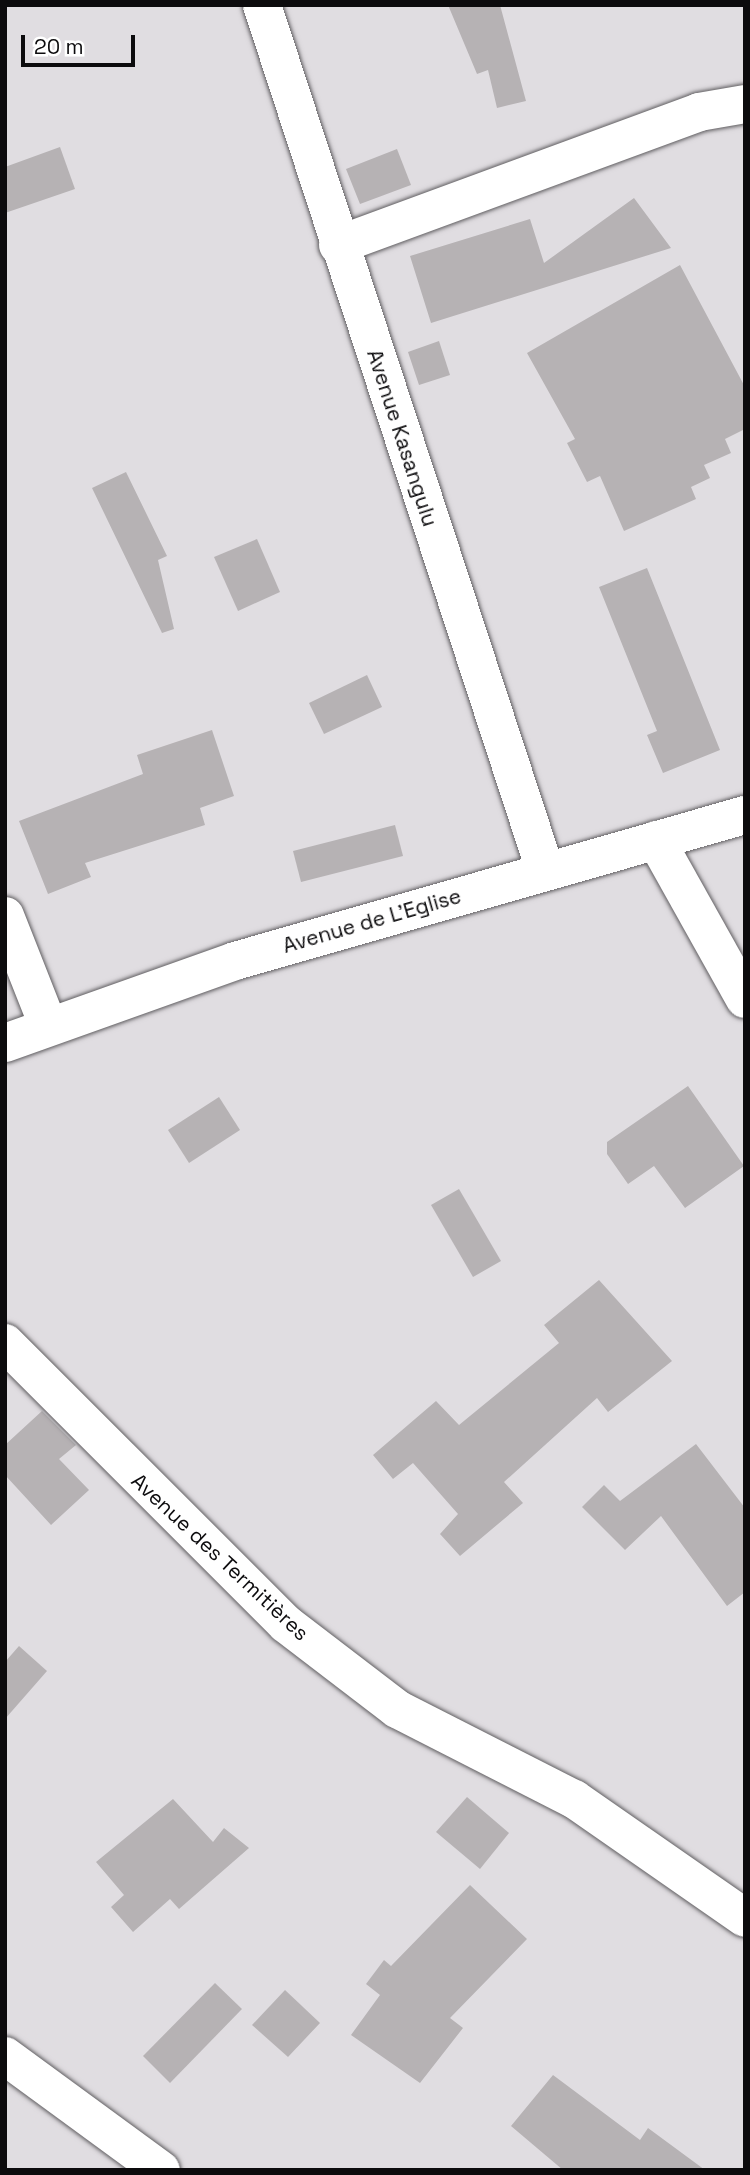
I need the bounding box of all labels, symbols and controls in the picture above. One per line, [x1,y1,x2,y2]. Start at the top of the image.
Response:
scale bar [24,21,138,65]
text: 20 m [34,33,84,60]
street label: Avenue Kasangulu [361,346,443,530]
street label: Avenue de L'Eglise [280,883,464,959]
street label: Avenue des Termitières [126,1468,314,1646]

